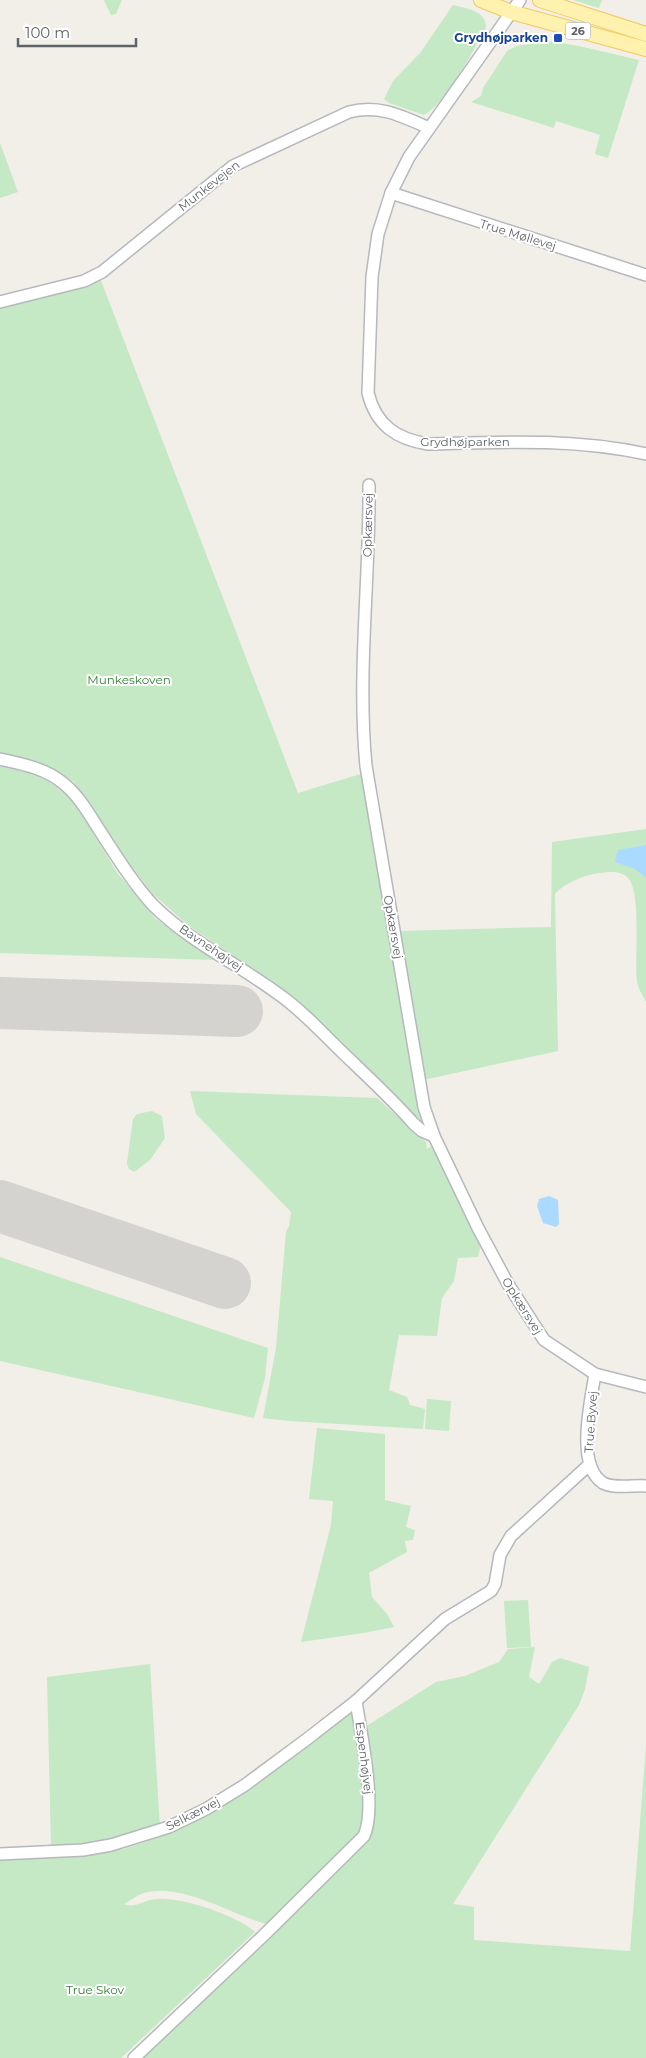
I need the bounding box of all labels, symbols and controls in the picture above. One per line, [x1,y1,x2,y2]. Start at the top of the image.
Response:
scale bar [18,15,135,47]
road number: 26 [566,22,590,40]
text: 100 m [25,23,70,42]
place label: Grydhøjparken [454,30,548,45]
marker: Grydhøjparken [552,32,564,44]
street label: Munkevejen [175,157,242,214]
street label: True Møllevej [478,216,558,253]
street label: Grydhøjparken [420,434,510,449]
street label: Opkærsvej [359,493,376,557]
park label: Munkeskoven [87,672,171,687]
street label: Opkærsvej [381,894,406,960]
street label: Bavnehøjvej [177,921,246,974]
street label: Opkærsvej [499,1274,546,1337]
street label: True Byvej [581,1390,600,1454]
street label: Espenhøjvej [353,1721,376,1795]
street label: Selkærvej [163,1794,222,1834]
park label: True Skov [66,1982,125,1997]

